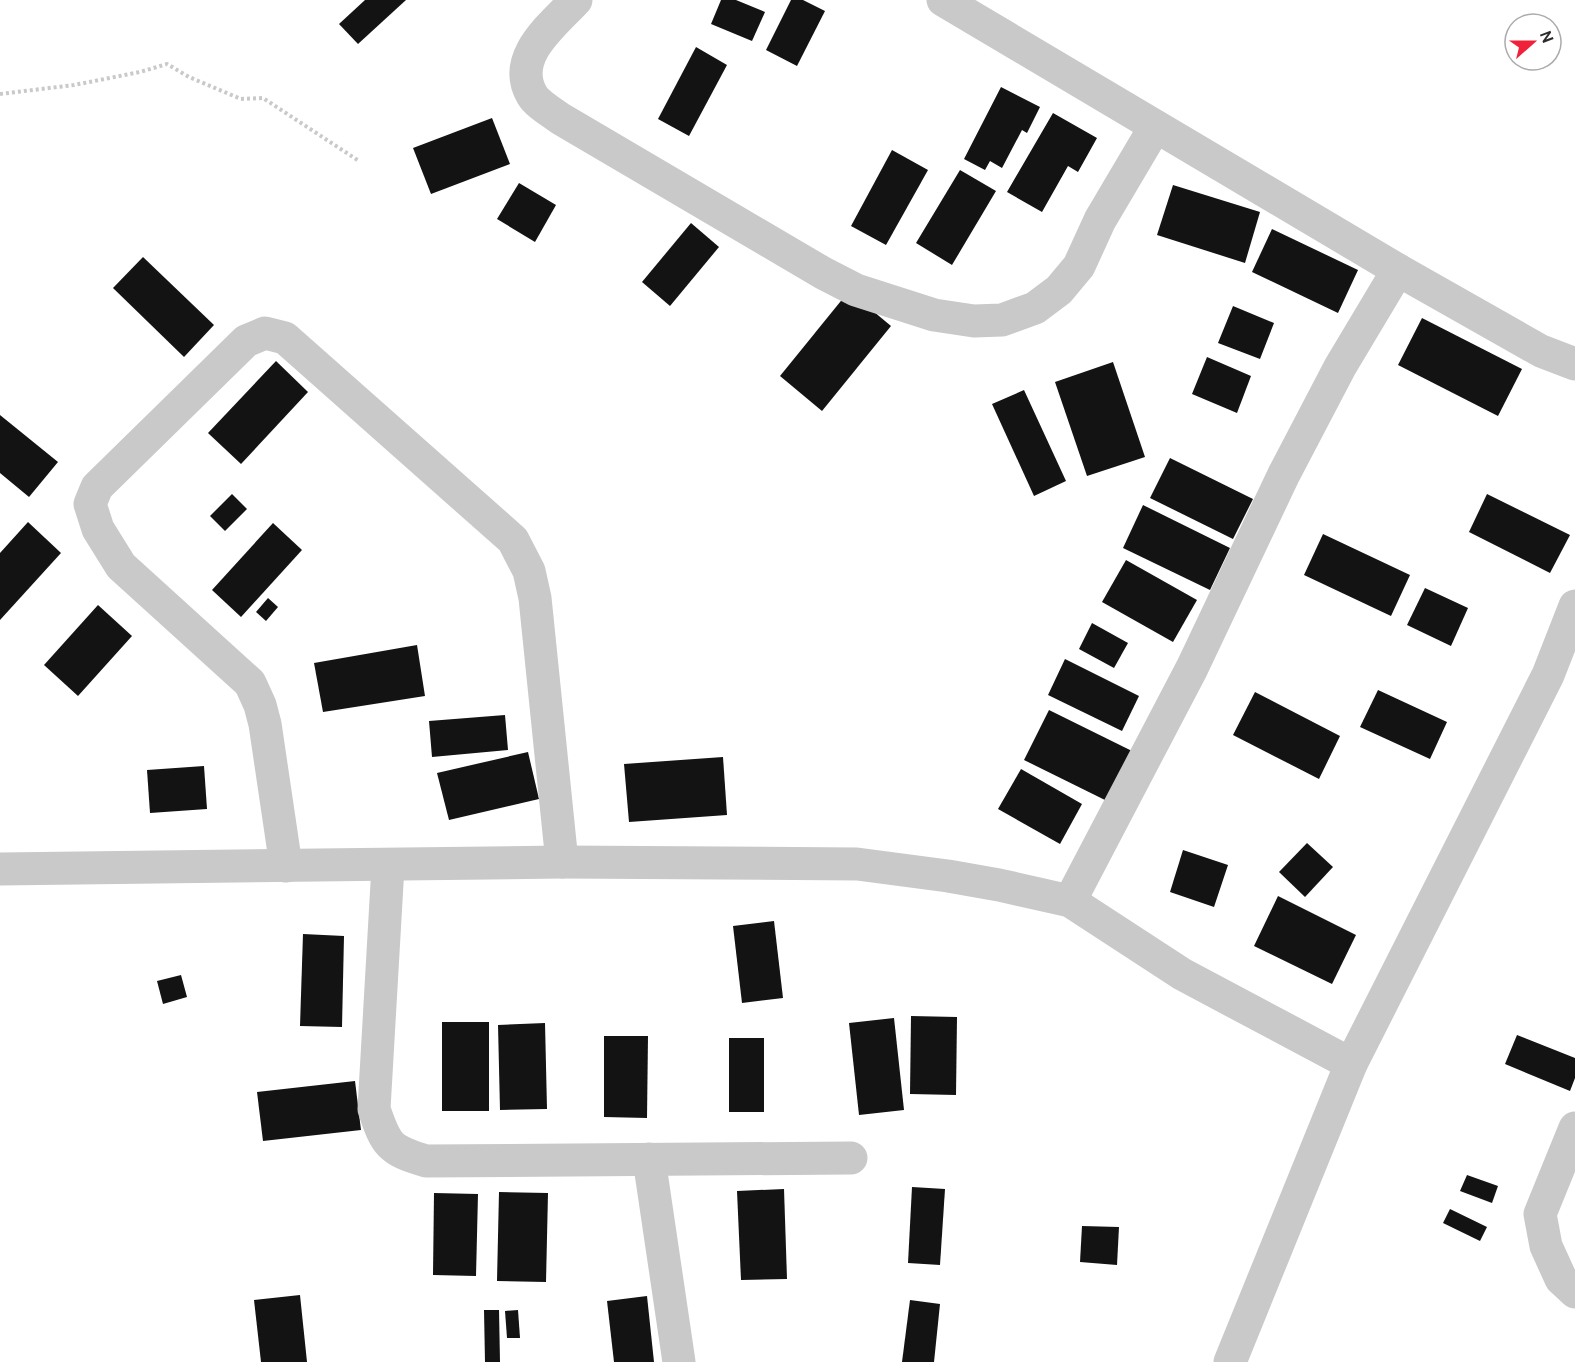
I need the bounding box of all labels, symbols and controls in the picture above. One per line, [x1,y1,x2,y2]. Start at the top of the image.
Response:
north arrow [1503,12,1563,72]
text: N [1536,28,1557,45]

